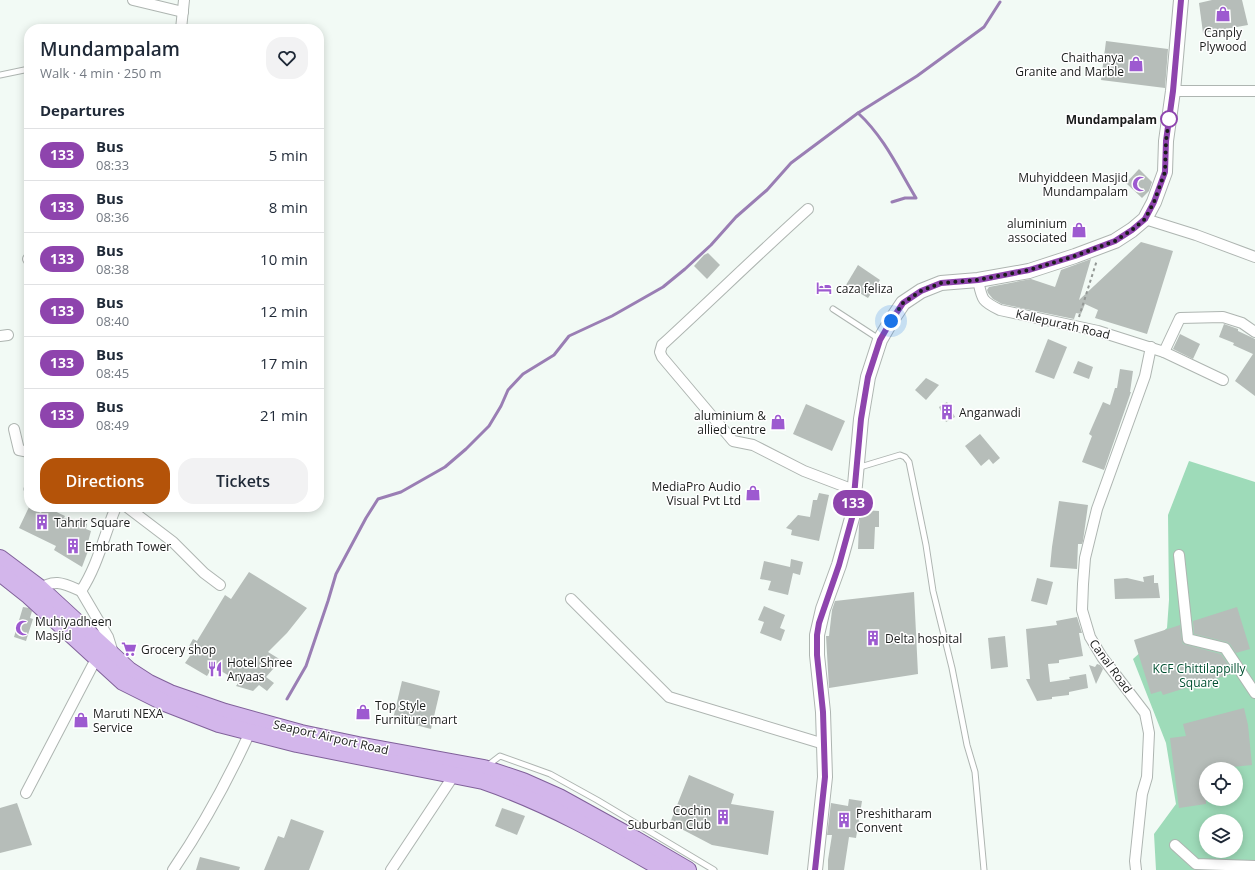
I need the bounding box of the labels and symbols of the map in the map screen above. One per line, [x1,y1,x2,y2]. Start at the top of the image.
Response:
shop icon: Canply Plywood [1214,5,1232,23]
place label: Canply Plywood [1199,24,1247,55]
place label: Chaithanya Granite and Marble [1015,49,1124,80]
shop icon: Chaithanya Granite and Marble [1127,55,1145,73]
marker: Mundampalam [1160,110,1178,128]
place label: Mundampalam [1066,111,1157,128]
place label: Muhyiddeen Masjid Mundampalam [1018,169,1128,200]
mosque icon: Muhyiddeen Masjid Mundampalam [1131,175,1149,193]
place label: aluminium associated [1007,215,1067,246]
shop icon: aluminium associated [1070,221,1088,239]
hotel icon: caza feliza [815,279,833,297]
place label: caza feliza [836,280,893,297]
street label: Kallepurath Road [1014,305,1112,343]
your location [881,311,901,331]
building icon: Anganwadi [938,403,956,421]
place label: Anganwadi [959,404,1021,421]
place label: aluminium & allied centre [694,407,766,438]
shop icon: aluminium & allied centre [769,413,787,431]
place label: MediaPro Audio Visual Pvt Ltd [651,478,741,509]
shop icon: MediaPro Audio Visual Pvt Ltd [744,484,762,502]
line badge: 133 [830,490,876,516]
building icon: Tahrir Square [33,513,51,531]
place label: Tahrir Square [54,514,130,531]
building icon: Embrath Tower [64,537,82,555]
place label: Embrath Tower [85,538,171,555]
place label: Muhiyadheen Masjid [35,613,112,644]
mosque icon: Muhiyadheen Masjid [14,619,32,637]
building icon: Delta hospital [864,629,882,647]
place label: Delta hospital [885,630,962,647]
street label: Canal Road [1086,636,1136,696]
supermarket icon: Grocery shop [120,640,138,658]
place label: Grocery shop [141,641,216,658]
place label: Hotel Shree Aryaas [227,654,293,685]
restaurant icon: Hotel Shree Aryaas [206,660,224,678]
park label: KCF Chittilappilly Square [1152,660,1247,691]
place label: Top Style Furniture mart [375,697,457,728]
shop icon: Top Style Furniture mart [354,703,372,721]
place label: Maruti NEXA Service [93,705,164,736]
shop icon: Maruti NEXA Service [72,711,90,729]
street label: Seaport Airport Road [272,715,390,759]
place label: Cochin Suburban Club [628,802,711,833]
place label: Preshitharam Convent [856,805,932,836]
building icon: Cochin Suburban Club [714,808,732,826]
building icon: Preshitharam Convent [835,811,853,829]

